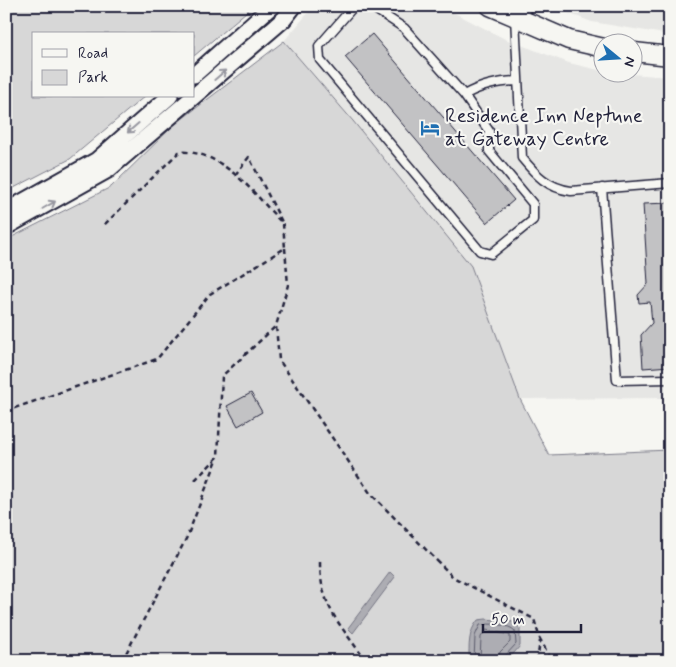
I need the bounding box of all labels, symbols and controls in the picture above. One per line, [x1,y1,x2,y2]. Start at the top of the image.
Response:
legend [32,32,195,98]
north arrow [594,32,644,82]
text: Road [78,44,108,64]
text: N [619,54,639,69]
text: Park [78,68,108,88]
one-way arrow [213,69,226,80]
place label: Residence Inn Neptune at Gateway Centre [445,103,643,153]
hotel icon: Residence Inn Neptune at Gateway Centre [419,117,441,139]
one-way arrow [127,123,140,134]
one-way arrow [42,199,56,209]
scale bar [483,602,581,634]
text: 50 m [491,610,525,630]

